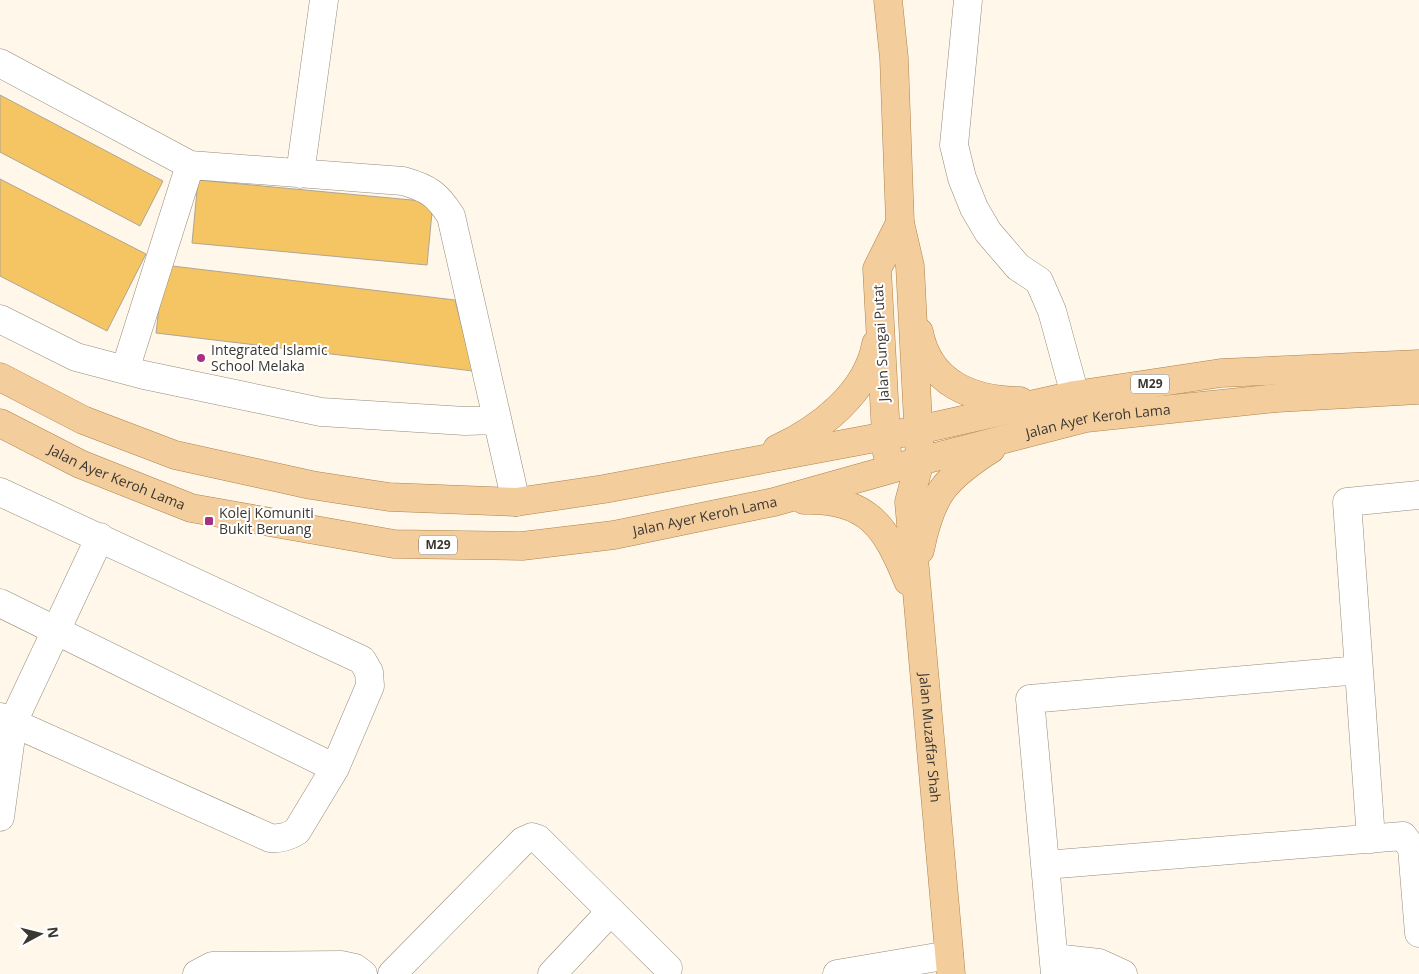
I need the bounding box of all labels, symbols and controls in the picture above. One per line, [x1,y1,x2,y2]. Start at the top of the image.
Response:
street label: Jalan Sungai Putat [868,284,893,404]
place label: Integrated Islamic School Melaka [211,340,328,375]
marker: Integrated Islamic School Melaka [195,352,207,364]
road number: M29 [1131,374,1169,394]
street label: Jalan Ayer Keroh Lama [1021,399,1171,443]
street label: Jalan Ayer Keroh Lama [44,439,188,514]
street label: Jalan Ayer Keroh Lama [629,492,779,540]
place label: Kolej Komuniti Bukit Beruang [219,503,314,538]
marker: Kolej Komuniti Bukit Beruang [203,515,215,527]
road number: M29 [419,536,457,554]
street label: Jalan Muzaffar Shah [915,670,946,803]
north arrow [15,909,65,959]
text: N [43,926,64,939]

